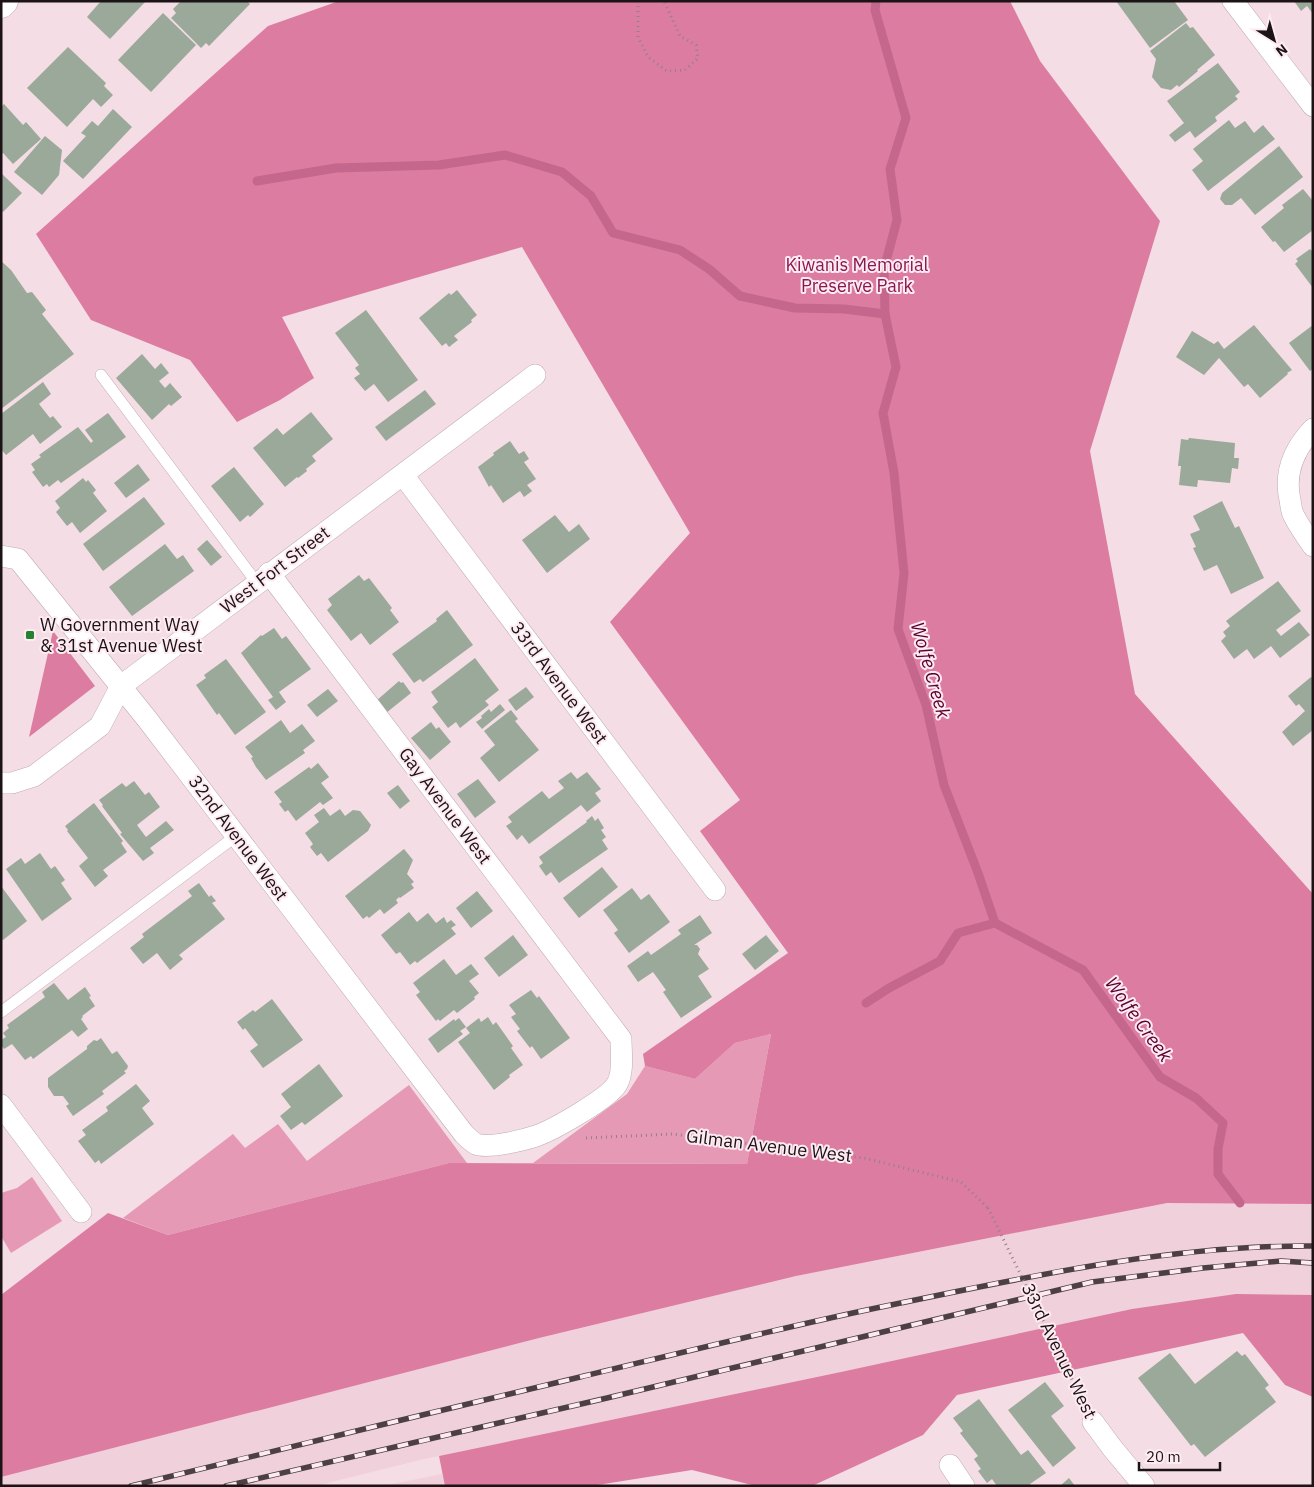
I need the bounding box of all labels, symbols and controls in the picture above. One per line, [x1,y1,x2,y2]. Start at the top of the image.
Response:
north arrow [1249,15,1299,65]
text: N [1272,40,1291,61]
park label: Kiwanis Memorial Preserve Park [786,253,929,297]
street label: West Fort Street [215,521,334,618]
place label: W Government Way & 31st Avenue West [40,613,203,657]
street label: 33rd Avenue West [506,617,613,749]
water label: Wolfe Creek [906,619,956,722]
marker: W Government Way & 31st Avenue West [24,629,36,641]
street label: Gay Avenue West [394,743,497,869]
street label: 32nd Avenue West [184,770,293,905]
water label: Wolfe Creek [1100,972,1178,1067]
street label: Gilman Avenue West [685,1124,853,1167]
street label: 33rd Avenue West [1017,1279,1102,1422]
scale bar [1139,1440,1220,1472]
text: 20 m [1146,1447,1181,1466]

